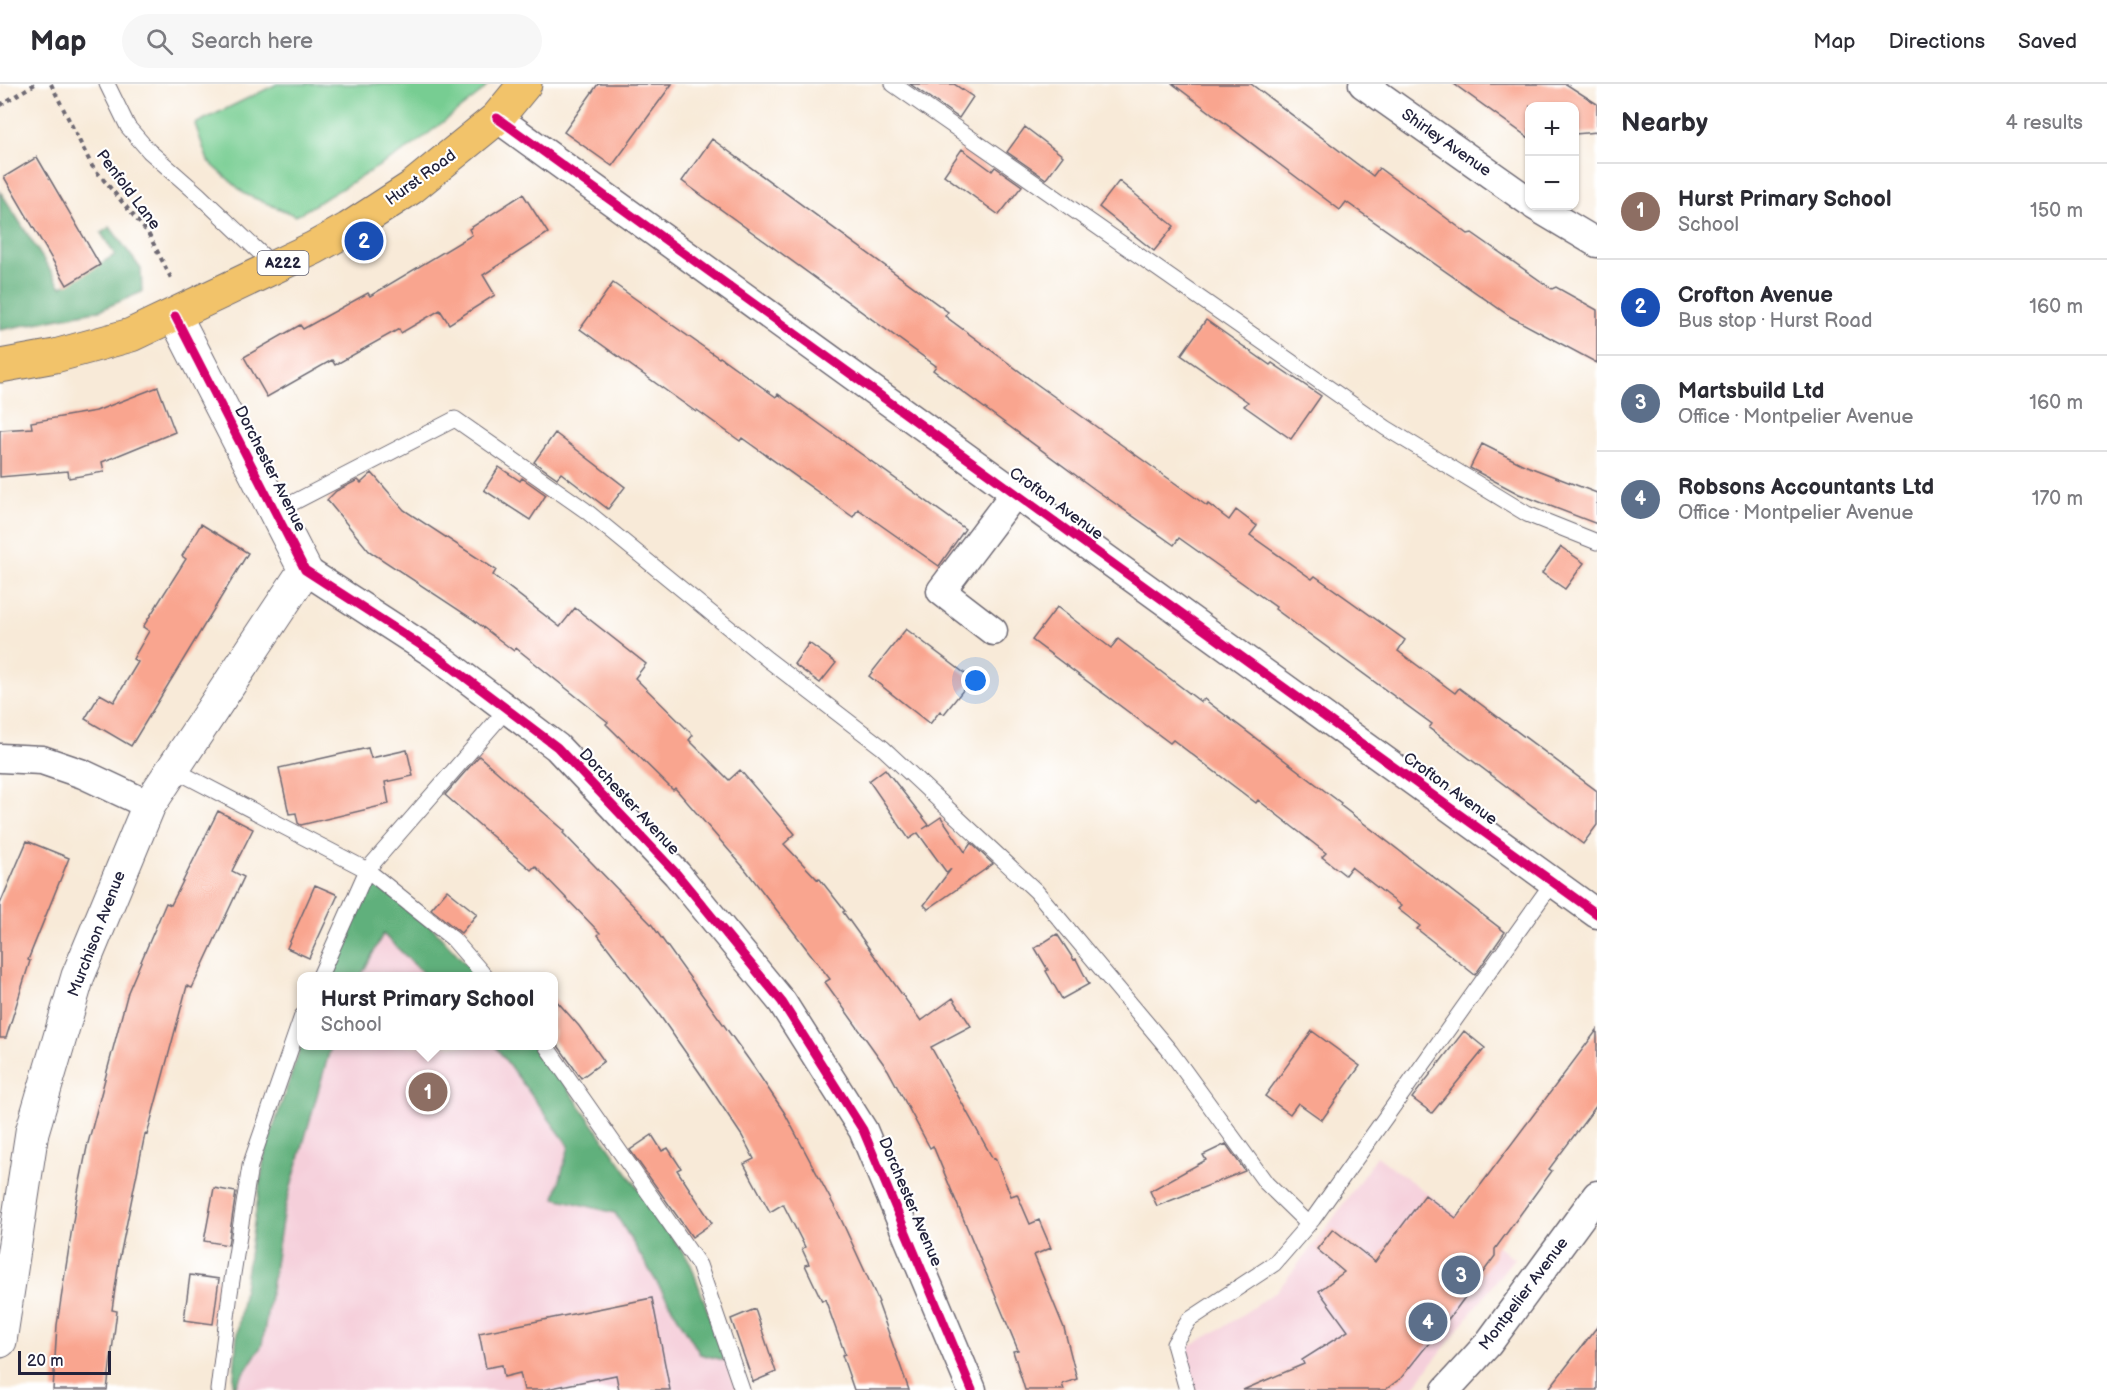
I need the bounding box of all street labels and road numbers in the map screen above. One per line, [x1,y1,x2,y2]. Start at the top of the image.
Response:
street label: Shirley Avenue [1398,105,1495,181]
street label: Penfold Lane [92,146,164,234]
street label: Hurst Road [382,146,460,210]
road number: A222 [258,251,308,275]
street label: Dorchester Avenue [230,403,310,535]
street label: Crofton Avenue [1005,464,1107,545]
street label: Dorchester Avenue [575,745,684,859]
street label: Crofton Avenue [1399,749,1501,830]
street label: Murchison Avenue [64,868,130,1000]
street label: Dorchester Avenue [874,1135,946,1270]
street label: Montpelier Avenue [1475,1233,1573,1354]

